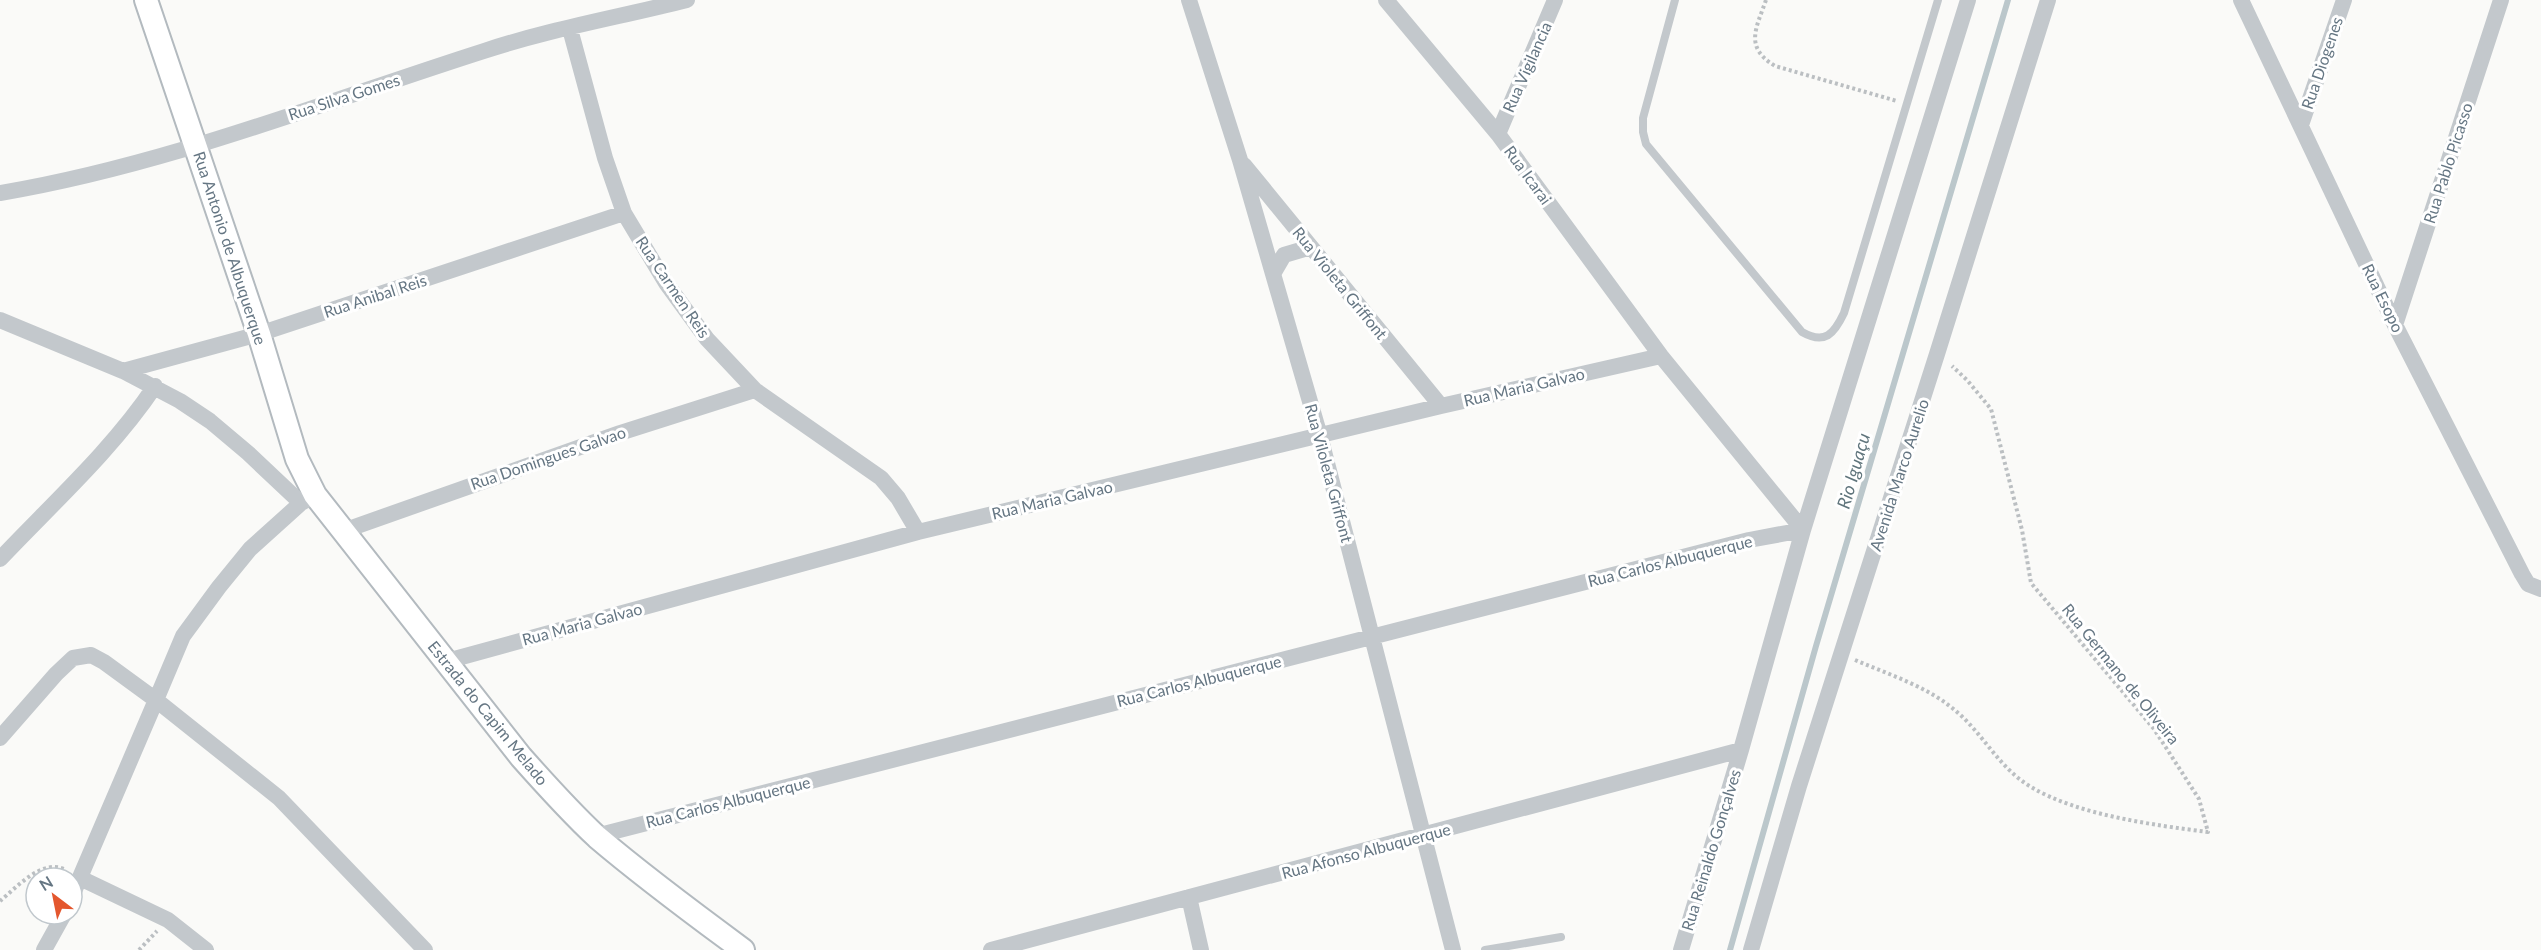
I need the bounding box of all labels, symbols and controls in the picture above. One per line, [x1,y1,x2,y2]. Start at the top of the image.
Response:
street label: Rua Diogenes [2297,14,2346,112]
street label: Rua Vigilancia [1498,19,1555,115]
street label: Rua Silva Gomes [286,70,402,124]
street label: Rua Pablo Picasso [2419,100,2476,226]
street label: Rua Icarai [1501,142,1556,208]
street label: Rua Antonio de Albuquerque [190,149,271,347]
street label: Rua Violeta Griffont [1289,223,1392,343]
street label: Rua Carmen Reis [632,232,714,341]
street label: Rua Esopo [2359,260,2408,335]
street label: Rua Anibal Reis [321,270,429,321]
street label: Rua Maria Galvao [1462,363,1586,410]
street label: Avenida Marco Aurelio [1865,396,1932,553]
street label: Rua Viloleta Griffont [1302,401,1357,545]
street label: Rua Domingues Galvao [468,422,628,493]
water label: Rio Iguaçu [1832,430,1874,511]
street label: Rua Maria Galvao [990,476,1114,523]
street label: Rua Carlos Albuquerque [1586,531,1754,590]
street label: Rua Maria Galvao [520,598,644,649]
street label: Rua Germano de Oliveira [2059,600,2184,748]
street label: Estrada do Capim Melado [424,637,552,789]
street label: Rua Carlos Albuquerque [1115,651,1283,710]
street label: Rua Reinaldo Gonçalves [1677,767,1744,933]
street label: Rua Carlos Albuquerque [644,772,812,831]
street label: Rua Afonso Albuquerque [1279,819,1452,882]
north arrow [24,866,84,926]
text: N [36,872,56,894]

